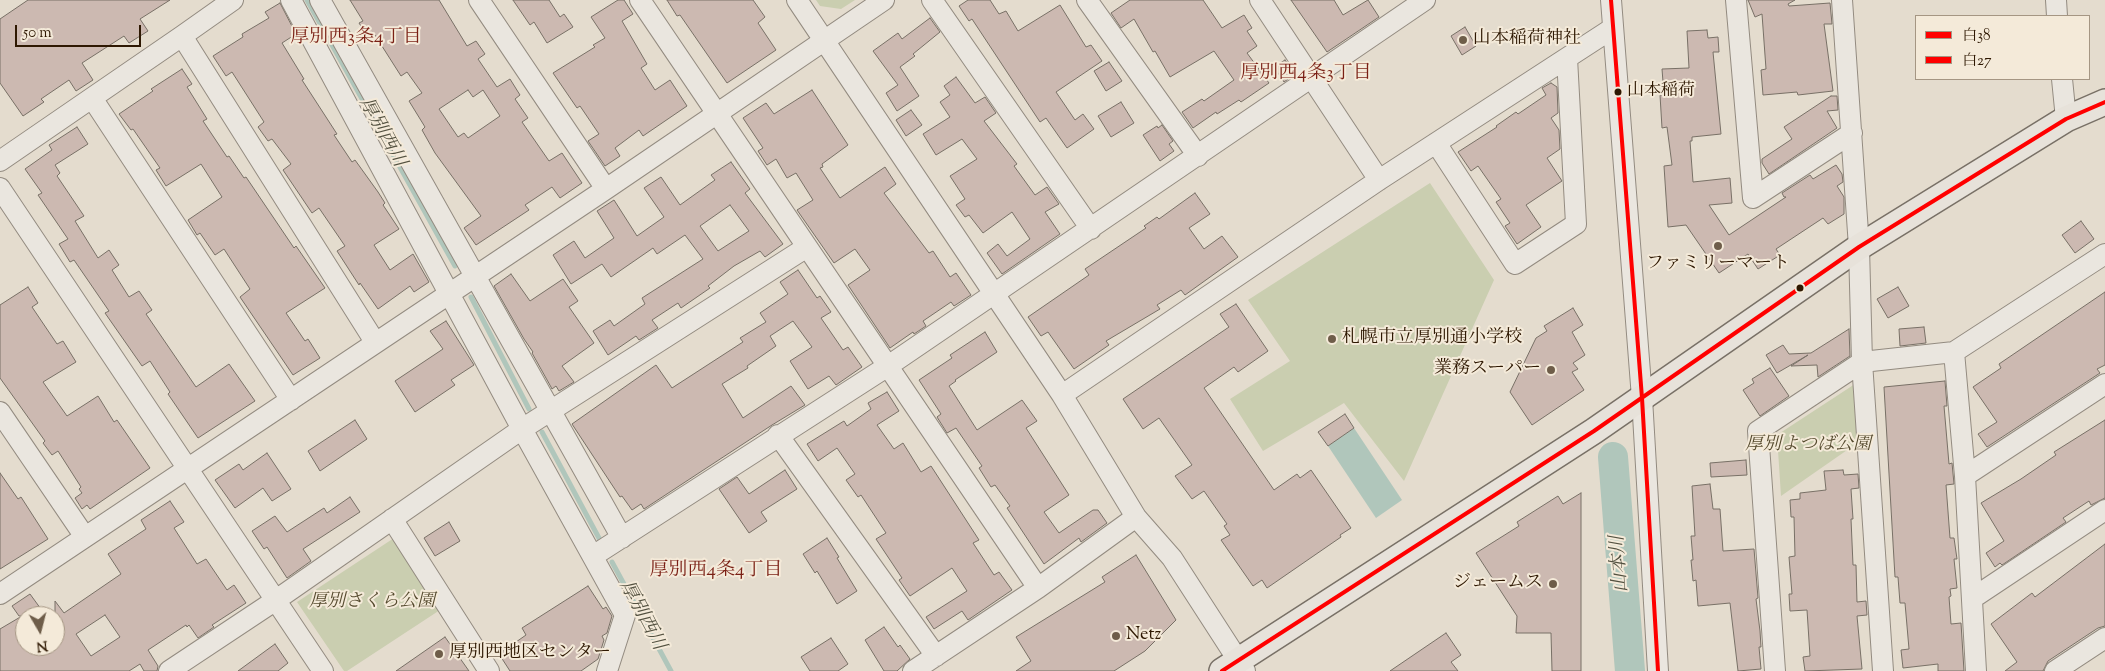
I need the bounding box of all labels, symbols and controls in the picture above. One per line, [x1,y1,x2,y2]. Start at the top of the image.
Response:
scale bar [18,15,144,47]
legend [1915,15,2090,80]
text: 50 m [23,23,52,44]
text: 白38 [1962,26,1991,47]
district label: 厚別西3条4丁目 [290,28,422,50]
place label: 山本稲荷神社 [1473,29,1581,51]
marker: 山本稲荷神社 [1457,34,1469,46]
text: 白27 [1962,51,1992,72]
district label: 厚別西4条3丁目 [1240,64,1372,86]
place label: 山本稲荷 [1627,82,1695,102]
marker: 山本稲荷 [1613,87,1623,97]
water label: 厚別西川 [353,94,409,172]
marker: ファミリーマート [1712,240,1724,252]
place label: ファミリーマート [1646,254,1790,276]
unlabelled marker [1795,283,1805,293]
place label: 札幌市立厚別通小学校 [1342,328,1522,350]
marker: 札幌市立厚別通小学校 [1326,333,1338,345]
place label: 業務スーパー [1434,359,1541,381]
marker: 業務スーパー [1545,364,1557,376]
park label: 厚別よつば公園 [1745,435,1871,457]
water label: 山本川 [1608,535,1634,593]
district label: 厚別西4条4丁目 [649,561,783,583]
place label: ジェームス [1453,573,1543,595]
water label: 厚別西川 [613,577,669,655]
marker: ジェームス [1547,578,1559,590]
park label: 厚別さくら公園 [309,592,435,614]
north arrow [15,606,65,656]
place label: Netz [1126,625,1161,647]
marker: Netz [1110,630,1122,642]
text: N [35,634,49,656]
place label: 厚別西地区センター [449,643,611,665]
marker: 厚別西地区センター [433,648,445,660]

